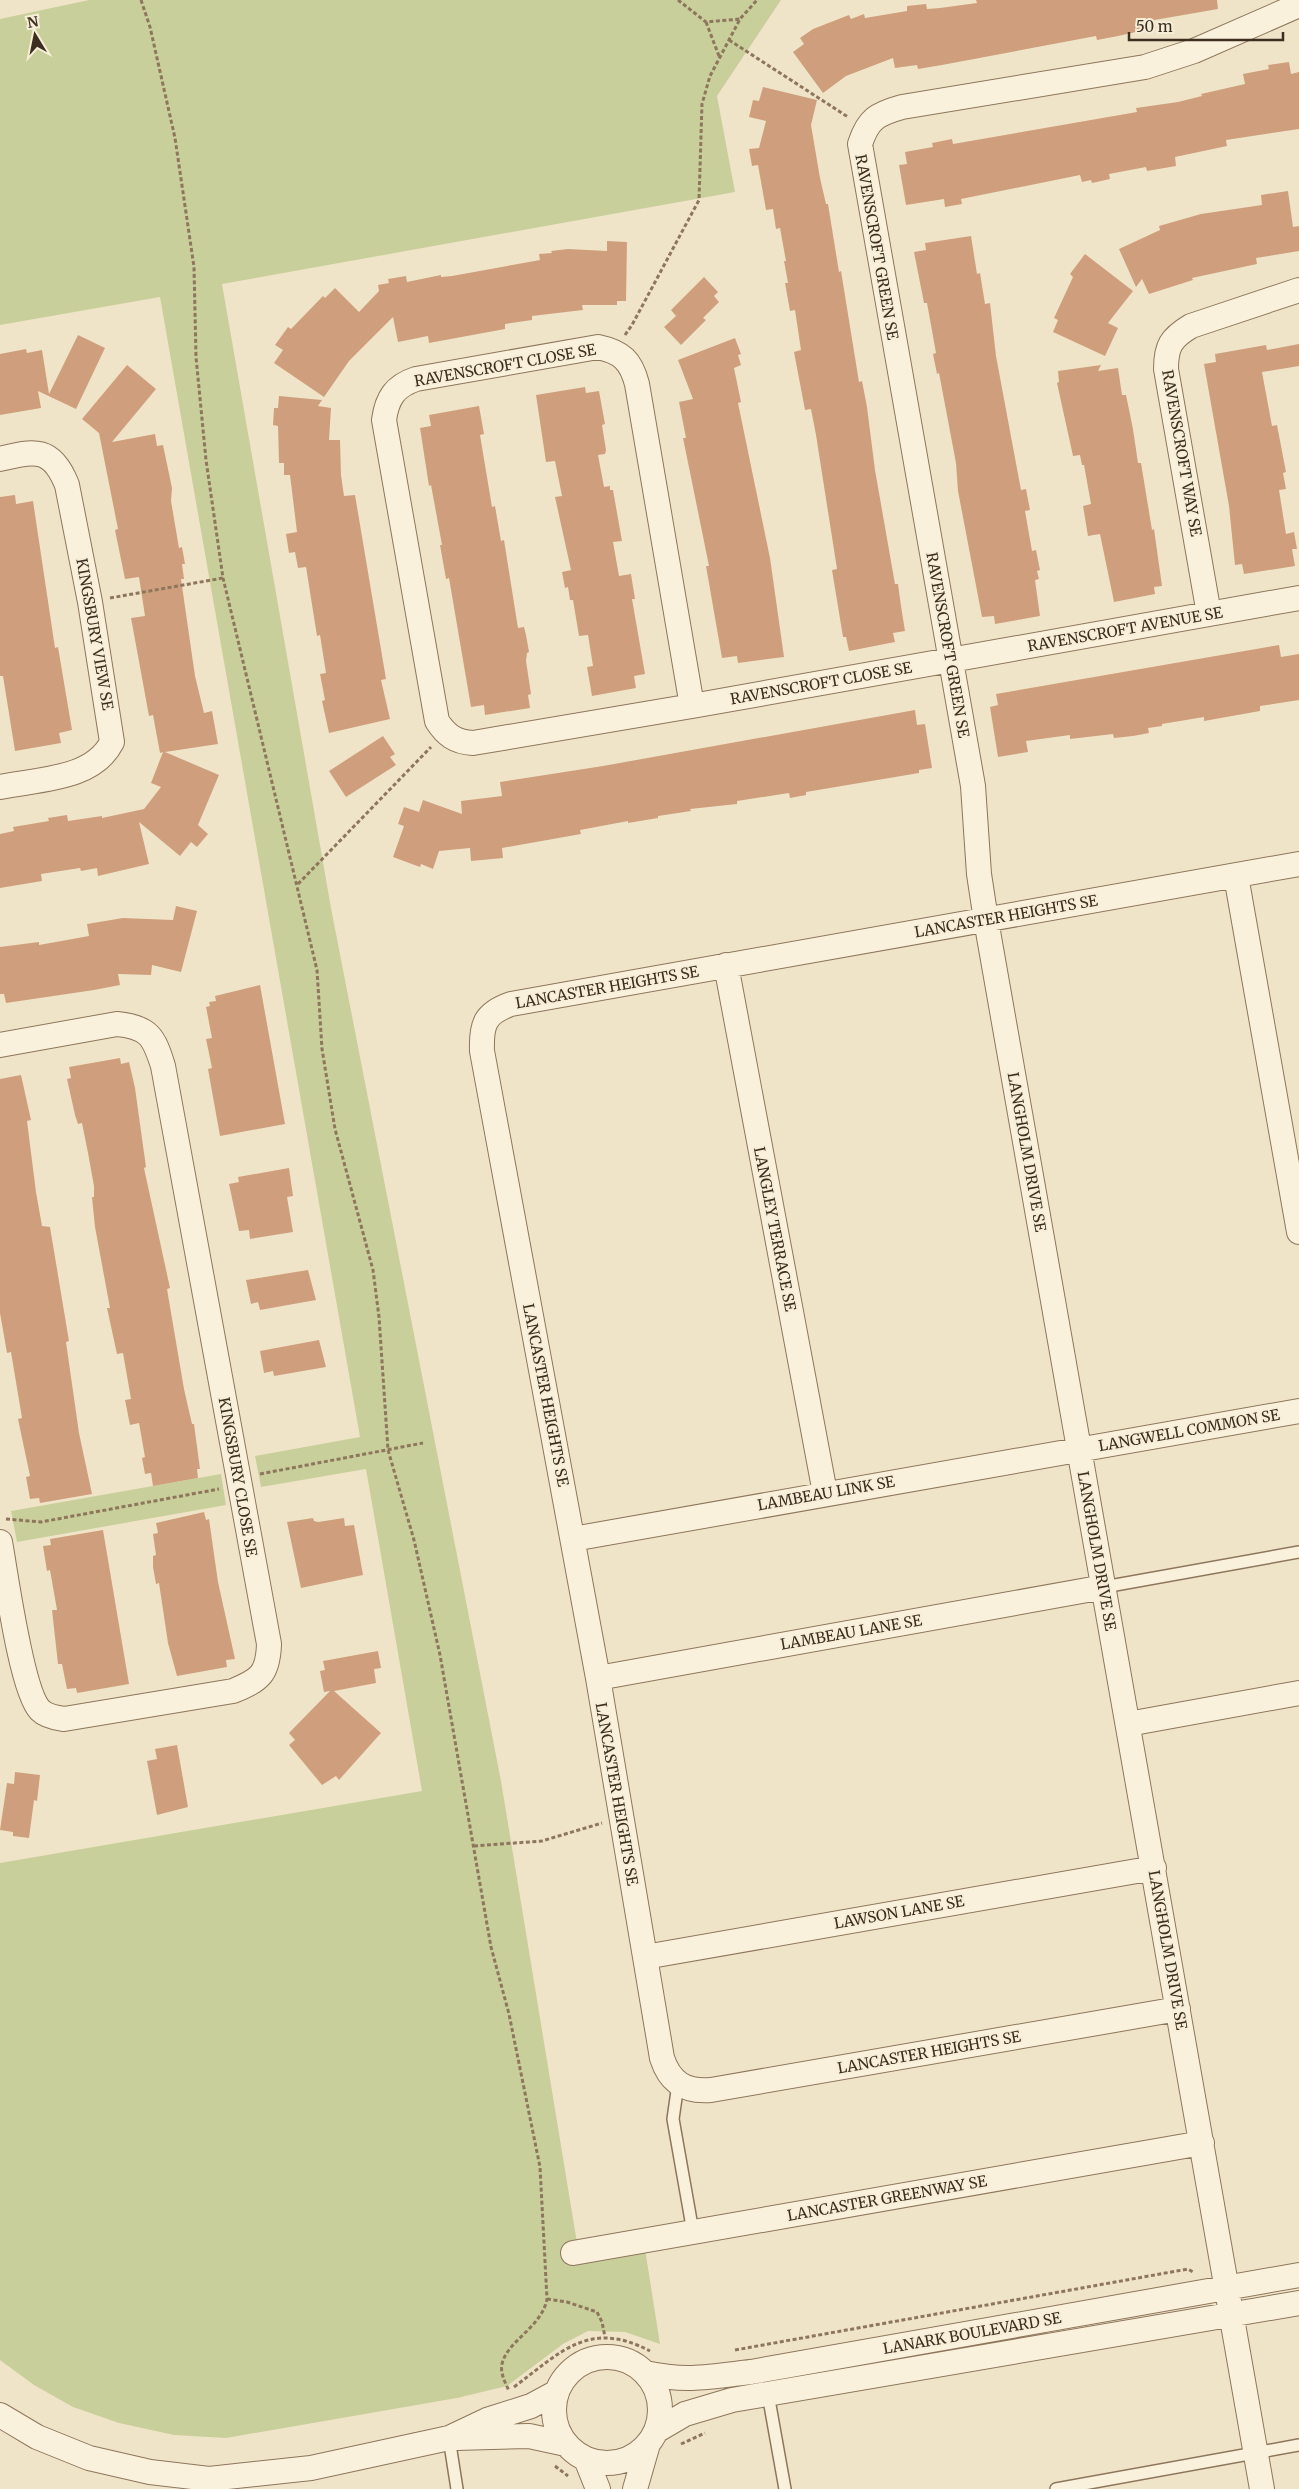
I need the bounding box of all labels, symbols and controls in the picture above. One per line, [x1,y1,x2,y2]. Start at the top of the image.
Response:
north arrow [10,10,60,60]
scale bar [1129,10,1283,42]
text: N [26,12,40,32]
text: 50 m [1136,17,1173,36]
street label: RAVENSCROFT GREEN SE [851,153,903,342]
street label: RAVENSCROFT CLOSE SE [413,340,598,390]
street label: RAVENSCROFT WAY SE [1158,368,1206,538]
street label: RAVENSCROFT GREEN SE [922,551,974,740]
street label: KINGSBURY VIEW SE [72,557,118,712]
street label: RAVENSCROFT AVENUE SE [1026,602,1224,656]
street label: RAVENSCROFT CLOSE SE [729,658,914,708]
street label: LANCASTER HEIGHTS SE [913,890,1100,941]
street label: LANCASTER HEIGHTS SE [514,961,701,1012]
street label: LANGHOLM DRIVE SE [1004,1071,1050,1234]
street label: LANGLEY TERRACE SE [750,1145,800,1313]
street label: LANCASTER HEIGHTS SE [519,1302,573,1489]
street label: KINGSBURY CLOSE SE [215,1396,261,1559]
street label: LANGWELL COMMON SE [1097,1405,1281,1455]
street label: LANGHOLM DRIVE SE [1074,1470,1120,1633]
street label: LAMBEAU LINK SE [756,1471,897,1514]
street label: LAMBEAU LANE SE [779,1610,924,1654]
street label: LANCASTER HEIGHTS SE [592,1701,643,1888]
street label: LANGHOLM DRIVE SE [1145,1869,1191,2032]
street label: LAWSON LANE SE [832,1891,966,1933]
street label: LANCASTER HEIGHTS SE [836,2026,1023,2077]
street label: LANCASTER GREENWAY SE [786,2171,989,2225]
street label: LANARK BOULEVARD SE [881,2308,1063,2358]

